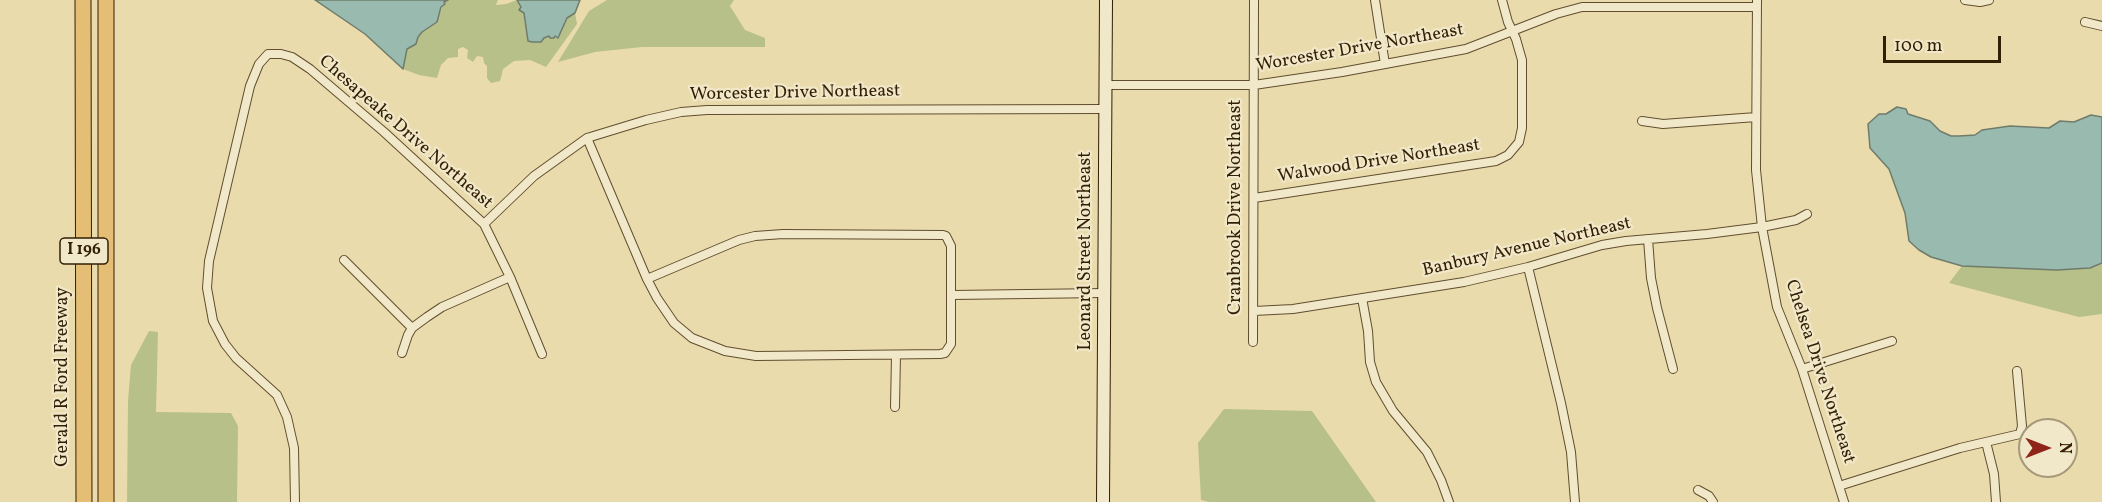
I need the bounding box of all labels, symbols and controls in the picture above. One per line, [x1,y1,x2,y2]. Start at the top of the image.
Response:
street label: Worcester Drive Northeast [1255,20,1465,78]
scale bar [1886,24,2004,62]
text: 100 m [1894,34,1943,59]
street label: Chesapeake Drive Northeast [313,51,497,215]
street label: Worcester Drive Northeast [690,81,900,107]
street label: Cranbrook Drive Northeast [1226,99,1248,315]
street label: Walwood Drive Northeast [1276,135,1482,189]
street label: Leonard Street Northeast [1076,151,1098,351]
street label: Banbury Avenue Northeast [1421,213,1633,283]
road number: I 196 [60,238,108,264]
street label: Chelsea Drive Northeast [1779,277,1859,467]
street label: Gerald R Ford Freeway [53,287,75,467]
north arrow [2018,418,2078,478]
text: N [2053,442,2075,454]

